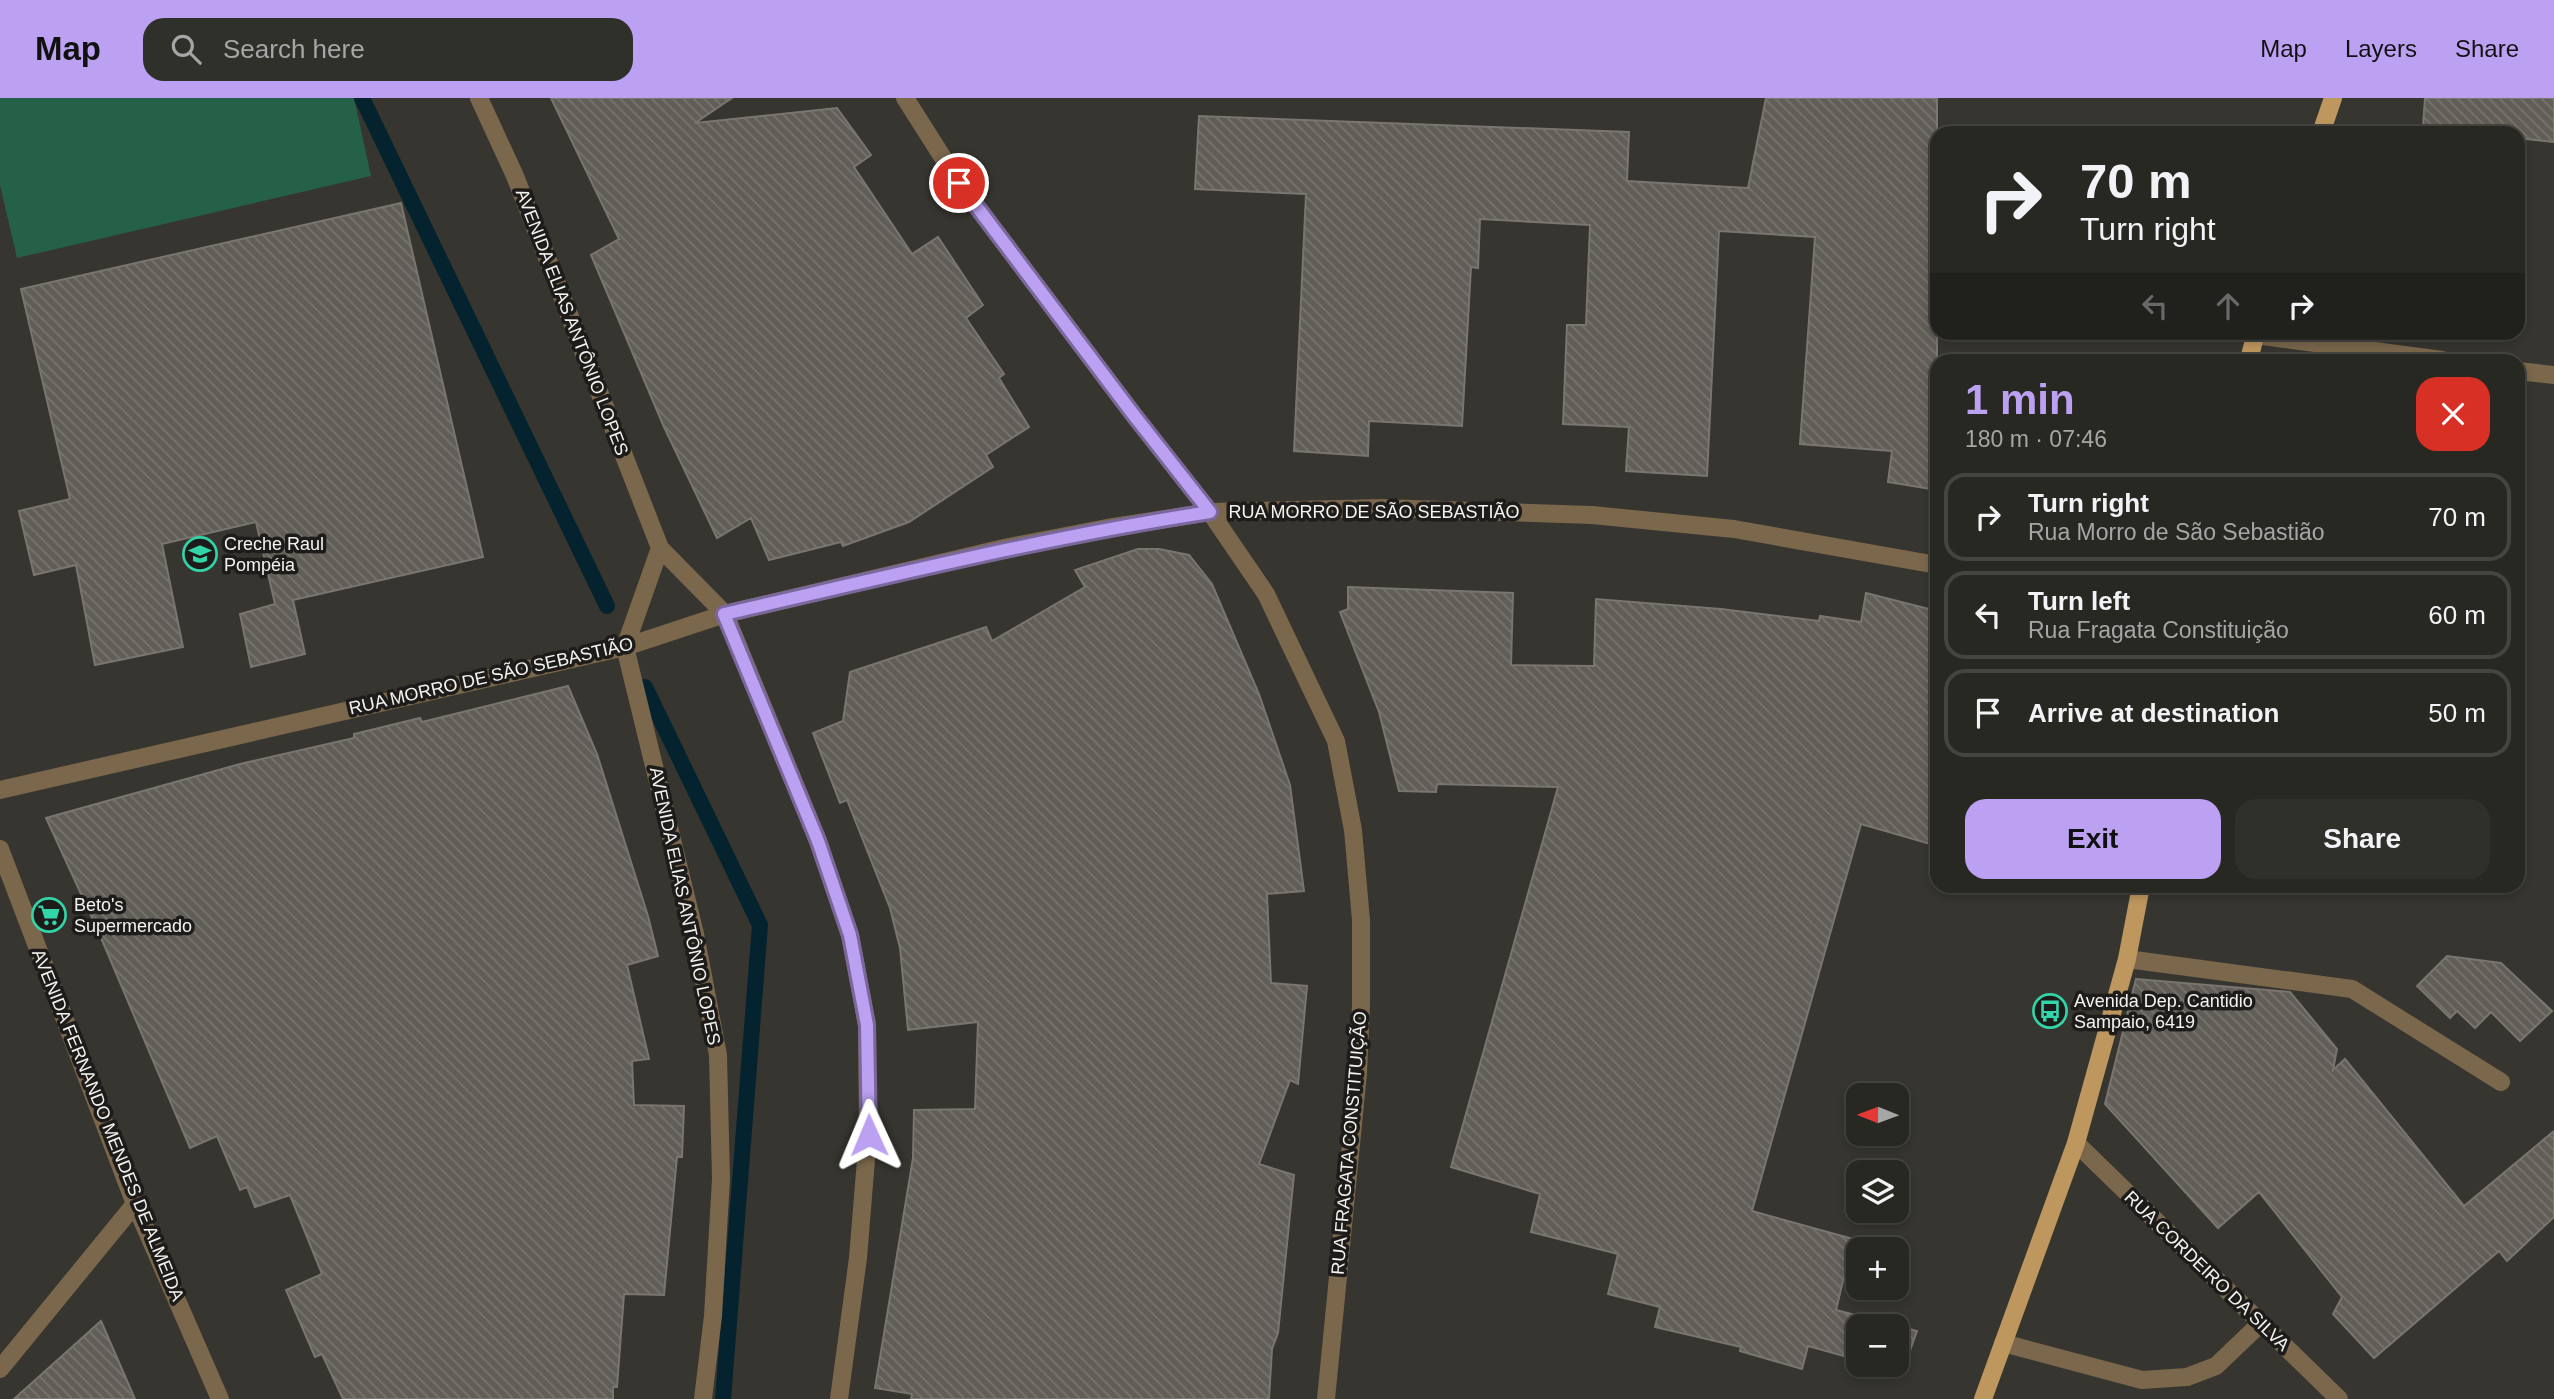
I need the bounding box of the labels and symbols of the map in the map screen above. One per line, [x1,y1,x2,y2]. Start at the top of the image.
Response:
pin [929,153,989,213]
street label: AVENIDA ELIAS ANTÔNIO LOPES [512,186,633,458]
street label: RUA MORRO DE SÃO SEBASTIÃO [1228,501,1520,522]
place label: Creche Raul Pompéia [224,534,324,575]
school or university icon: Creche Raul Pompéia [181,535,219,573]
street label: RUA MORRO DE SÃO SEBASTIÃO [347,633,635,718]
street label: AVENIDA ELIAS ANTÔNIO LOPES [646,765,725,1047]
place label: Beto's Supermercado [74,895,192,936]
supermarket icon: Beto's Supermercado [30,896,68,934]
street label: AVENIDA FERNANDO MENDES DE ALMEIDA [28,946,188,1304]
place label: Avenida Dep. Cantidio Sampaio, 6419 [2074,991,2253,1032]
bus stop icon: Avenida Dep. Cantidio Sampaio, 6419 [2031,992,2069,1030]
street label: RUA FRAGATA CONSTITUIÇÃO [1327,1010,1370,1276]
north arrow [1846,1083,1909,1146]
position arrow [832,1098,906,1172]
street label: RUA CORDEIRO DA SILVA [2120,1187,2294,1355]

